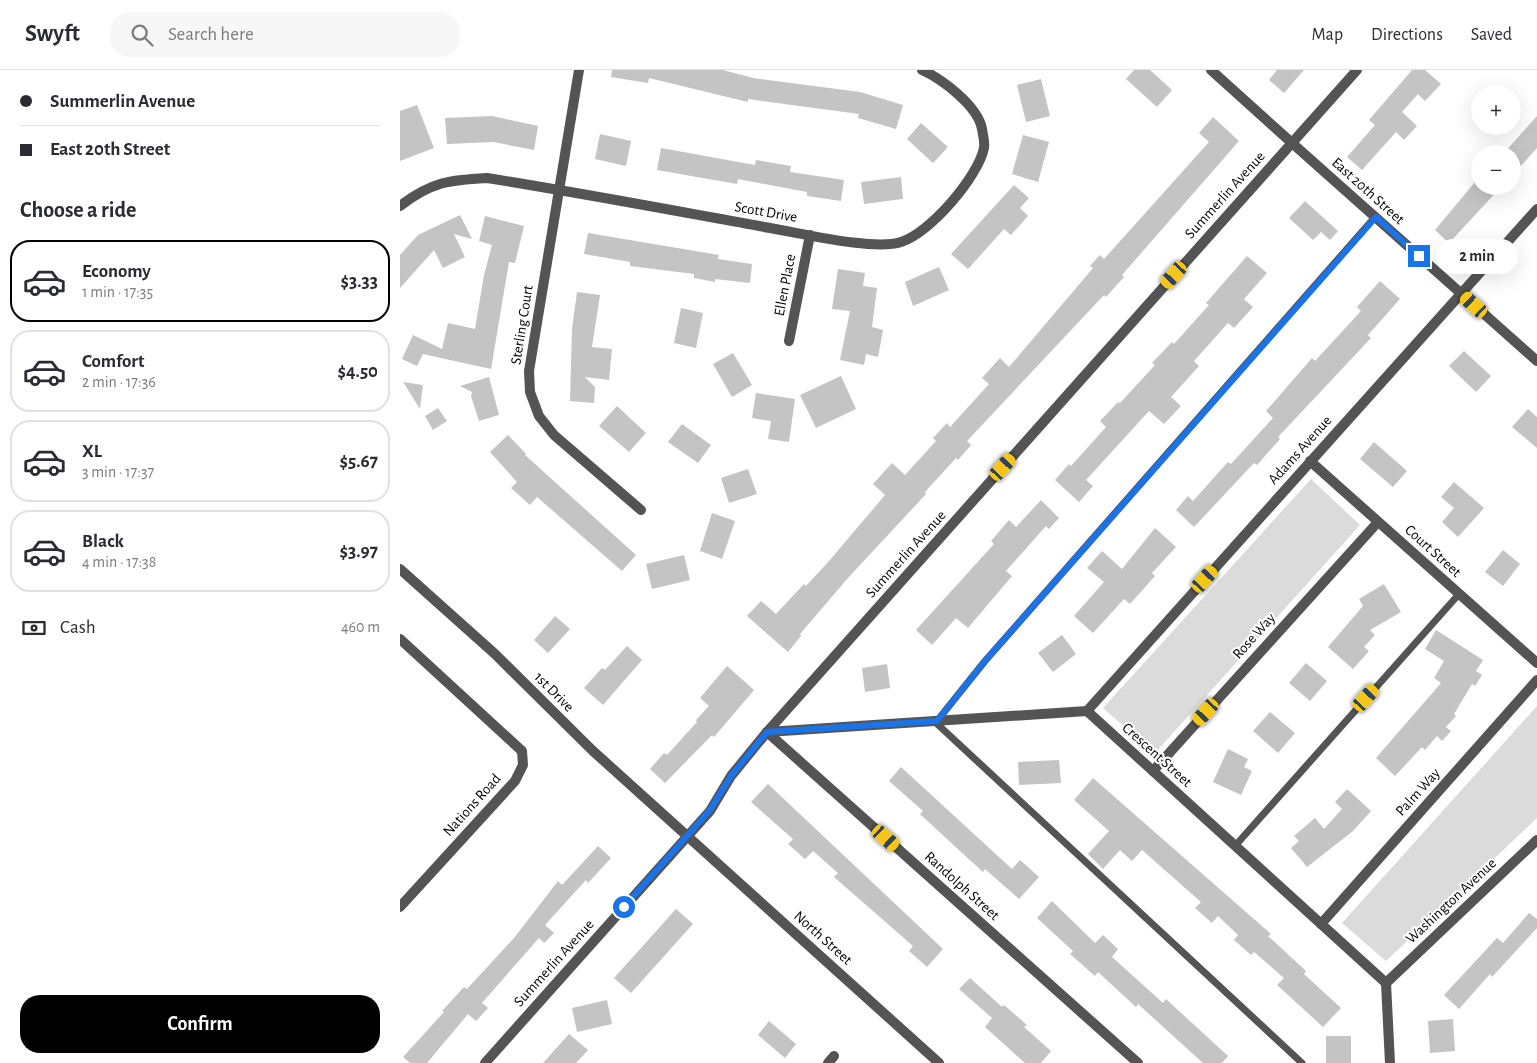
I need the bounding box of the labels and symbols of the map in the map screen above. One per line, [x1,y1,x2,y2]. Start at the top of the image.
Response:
street label: Summerlin Avenue [1182,148,1268,241]
street label: East 20th Street [1329,155,1407,227]
street label: Scott Drive [734,199,798,225]
callout: 2 min [1436,238,1519,274]
route end [1408,245,1430,267]
street label: Ellen Place [772,253,798,317]
car [1158,259,1189,291]
street label: Sterling Court [508,284,536,366]
car [1457,289,1490,321]
street label: Adams Avenue [1265,413,1335,487]
car [987,451,1018,483]
street label: Summerlin Avenue [863,507,949,600]
street label: Court Street [1402,522,1464,580]
car [1189,563,1220,595]
street label: Rose Way [1230,610,1279,662]
street label: 1st Drive [531,669,577,715]
car [1350,682,1381,714]
car [1190,696,1221,728]
street label: Crescent Street [1119,720,1195,790]
street label: Palm Way [1393,765,1443,819]
street label: Nations Road [440,771,504,839]
car [869,822,902,854]
street label: Randolph Street [922,849,1002,923]
street label: Washington Avenue [1403,855,1499,946]
route start [613,896,635,918]
street label: North Street [791,908,855,968]
street label: Summerlin Avenue [511,916,597,1009]

